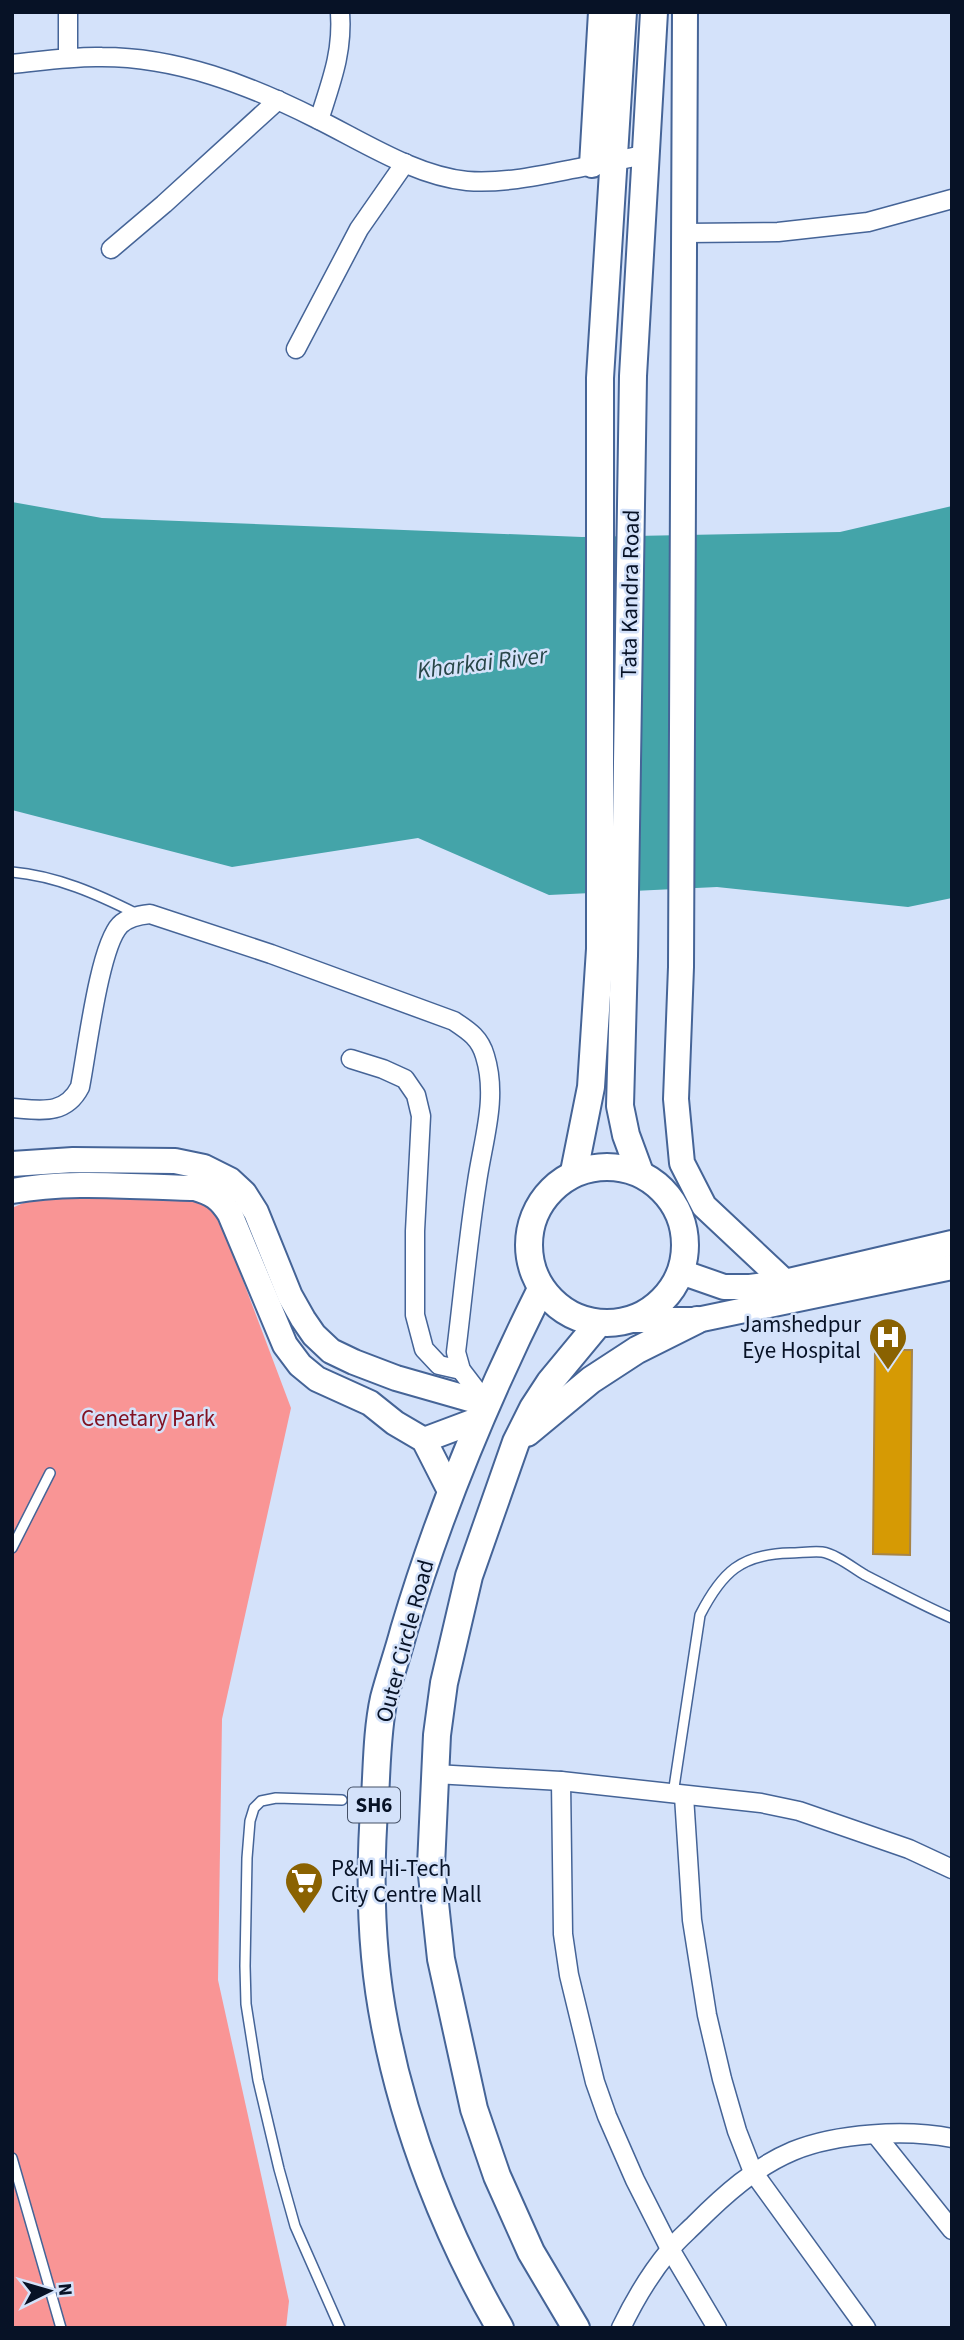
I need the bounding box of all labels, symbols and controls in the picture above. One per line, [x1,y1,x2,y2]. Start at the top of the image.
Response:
street label: Tata Kandra Road [612,509,648,679]
water label: Kharkai River [415,637,551,688]
place label: Jamshedpur Eye Hospital [740,1308,862,1367]
hospital icon: Jamshedpur Eye Hospital [867,1316,909,1371]
park label: Cenetary Park [81,1402,216,1435]
street label: Outer Circle Road [367,1556,443,1726]
road number: SH6 [348,1787,400,1822]
place label: P&M Hi-Tech City Centre Mall [331,1852,482,1911]
supermarket icon: P&M Hi-Tech City Centre Mall [283,1860,325,1915]
north arrow [14,2256,84,2326]
text: N [50,2282,78,2297]

